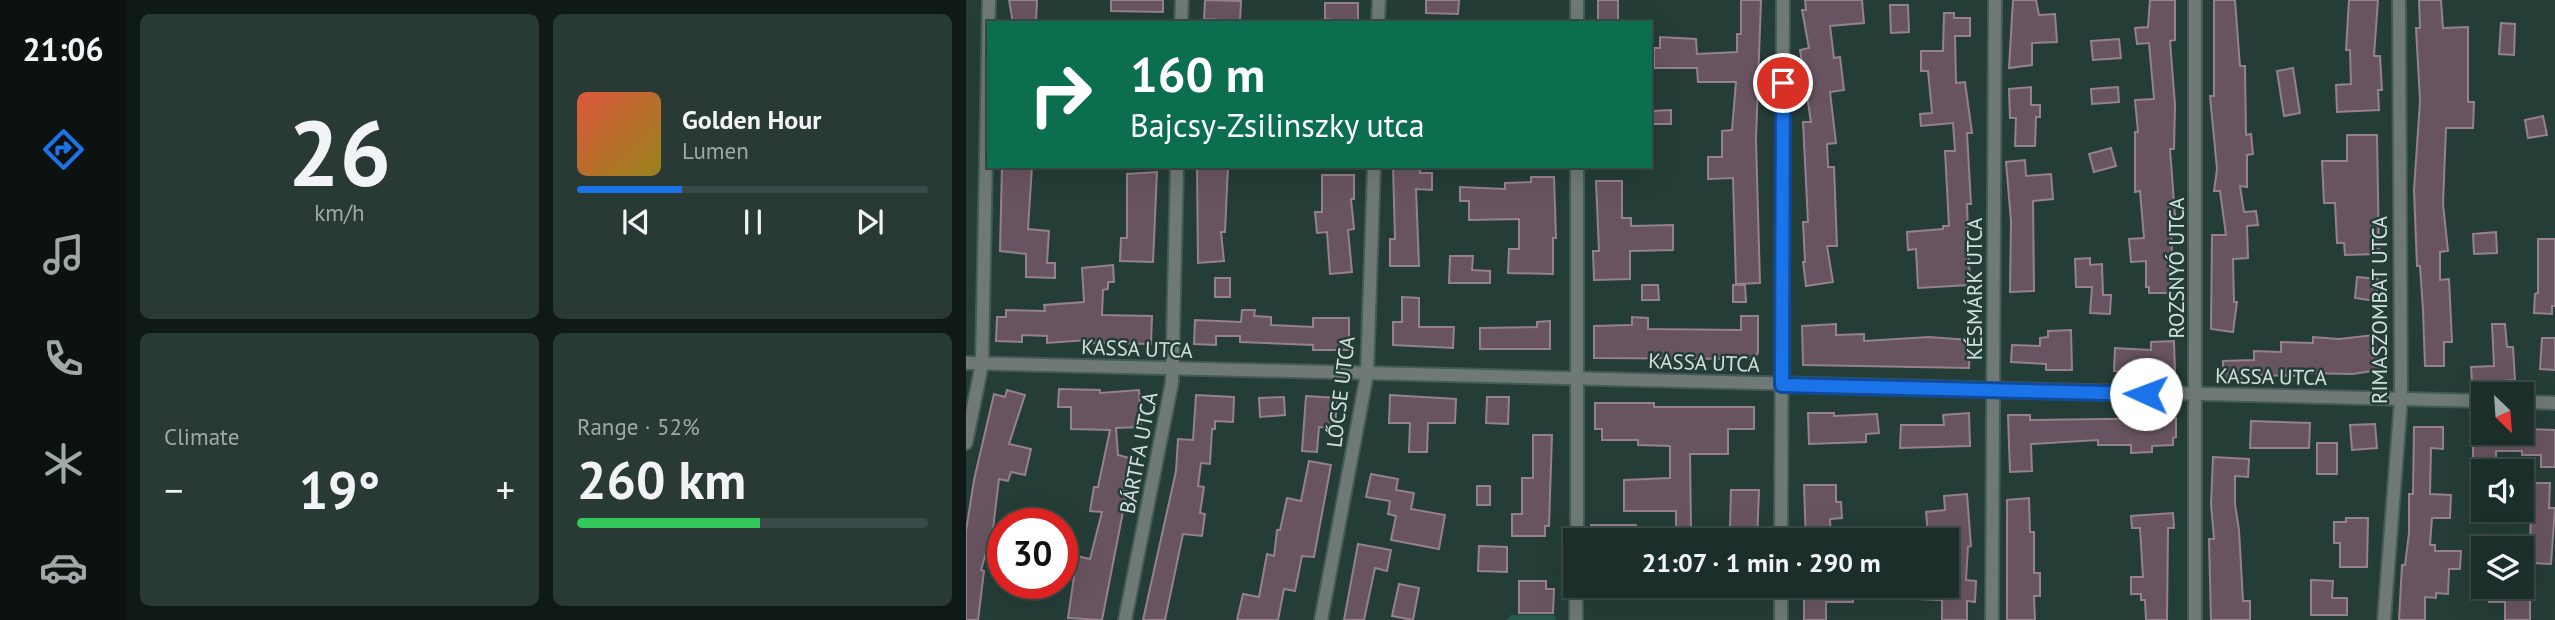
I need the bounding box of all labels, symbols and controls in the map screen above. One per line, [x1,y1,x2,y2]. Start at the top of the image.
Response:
text: 21:06 [22,28,104,70]
text: 160 m [1130,42,1265,106]
icon: right [1015,49,1106,140]
pin [1753,53,1813,113]
icon: arrive [1764,64,1802,102]
text: 26 [288,93,391,211]
text: Golden Hour [682,103,821,136]
text: Bajcsy-Zsilinszky utca [1130,104,1425,146]
icon: directions [39,125,88,174]
text: Lumen [682,136,749,165]
street label: ROZSNYÓ UTCA [2163,197,2190,339]
text: km/h [314,198,365,227]
icon: previous [617,203,655,241]
icon: pause [734,203,772,241]
icon: next [851,203,889,241]
street label: RIMASZOMBAT UTCA [2366,215,2393,404]
street label: KÉSMÁRK UTCA [1961,217,1988,360]
icon: music [39,230,88,279]
street label: KASSA UTCA [1081,333,1194,364]
icon: phone [39,334,88,383]
street label: LŐCSE UTCA [1320,334,1361,449]
street label: KASSA UTCA [1648,347,1761,378]
position arrow [2109,357,2183,431]
street label: KASSA UTCA [2215,362,2328,391]
north arrow [2471,382,2534,444]
map controls [2471,382,2534,599]
street label: BÁRTFA UTCA [1113,389,1164,516]
text: Range · 52% [577,412,700,441]
text: Climate [164,422,239,451]
icon: climate [39,439,88,488]
text: 260 km [577,446,746,513]
text: 19° [299,456,380,523]
button: sound [2471,459,2534,522]
text: − [164,465,183,514]
text: + [496,465,515,514]
speed limit sign: 30 [987,508,1078,599]
button: layers [2471,536,2534,599]
icon: car [39,543,88,592]
text: 21:07 · 1 min · 290 m [1641,546,1881,579]

